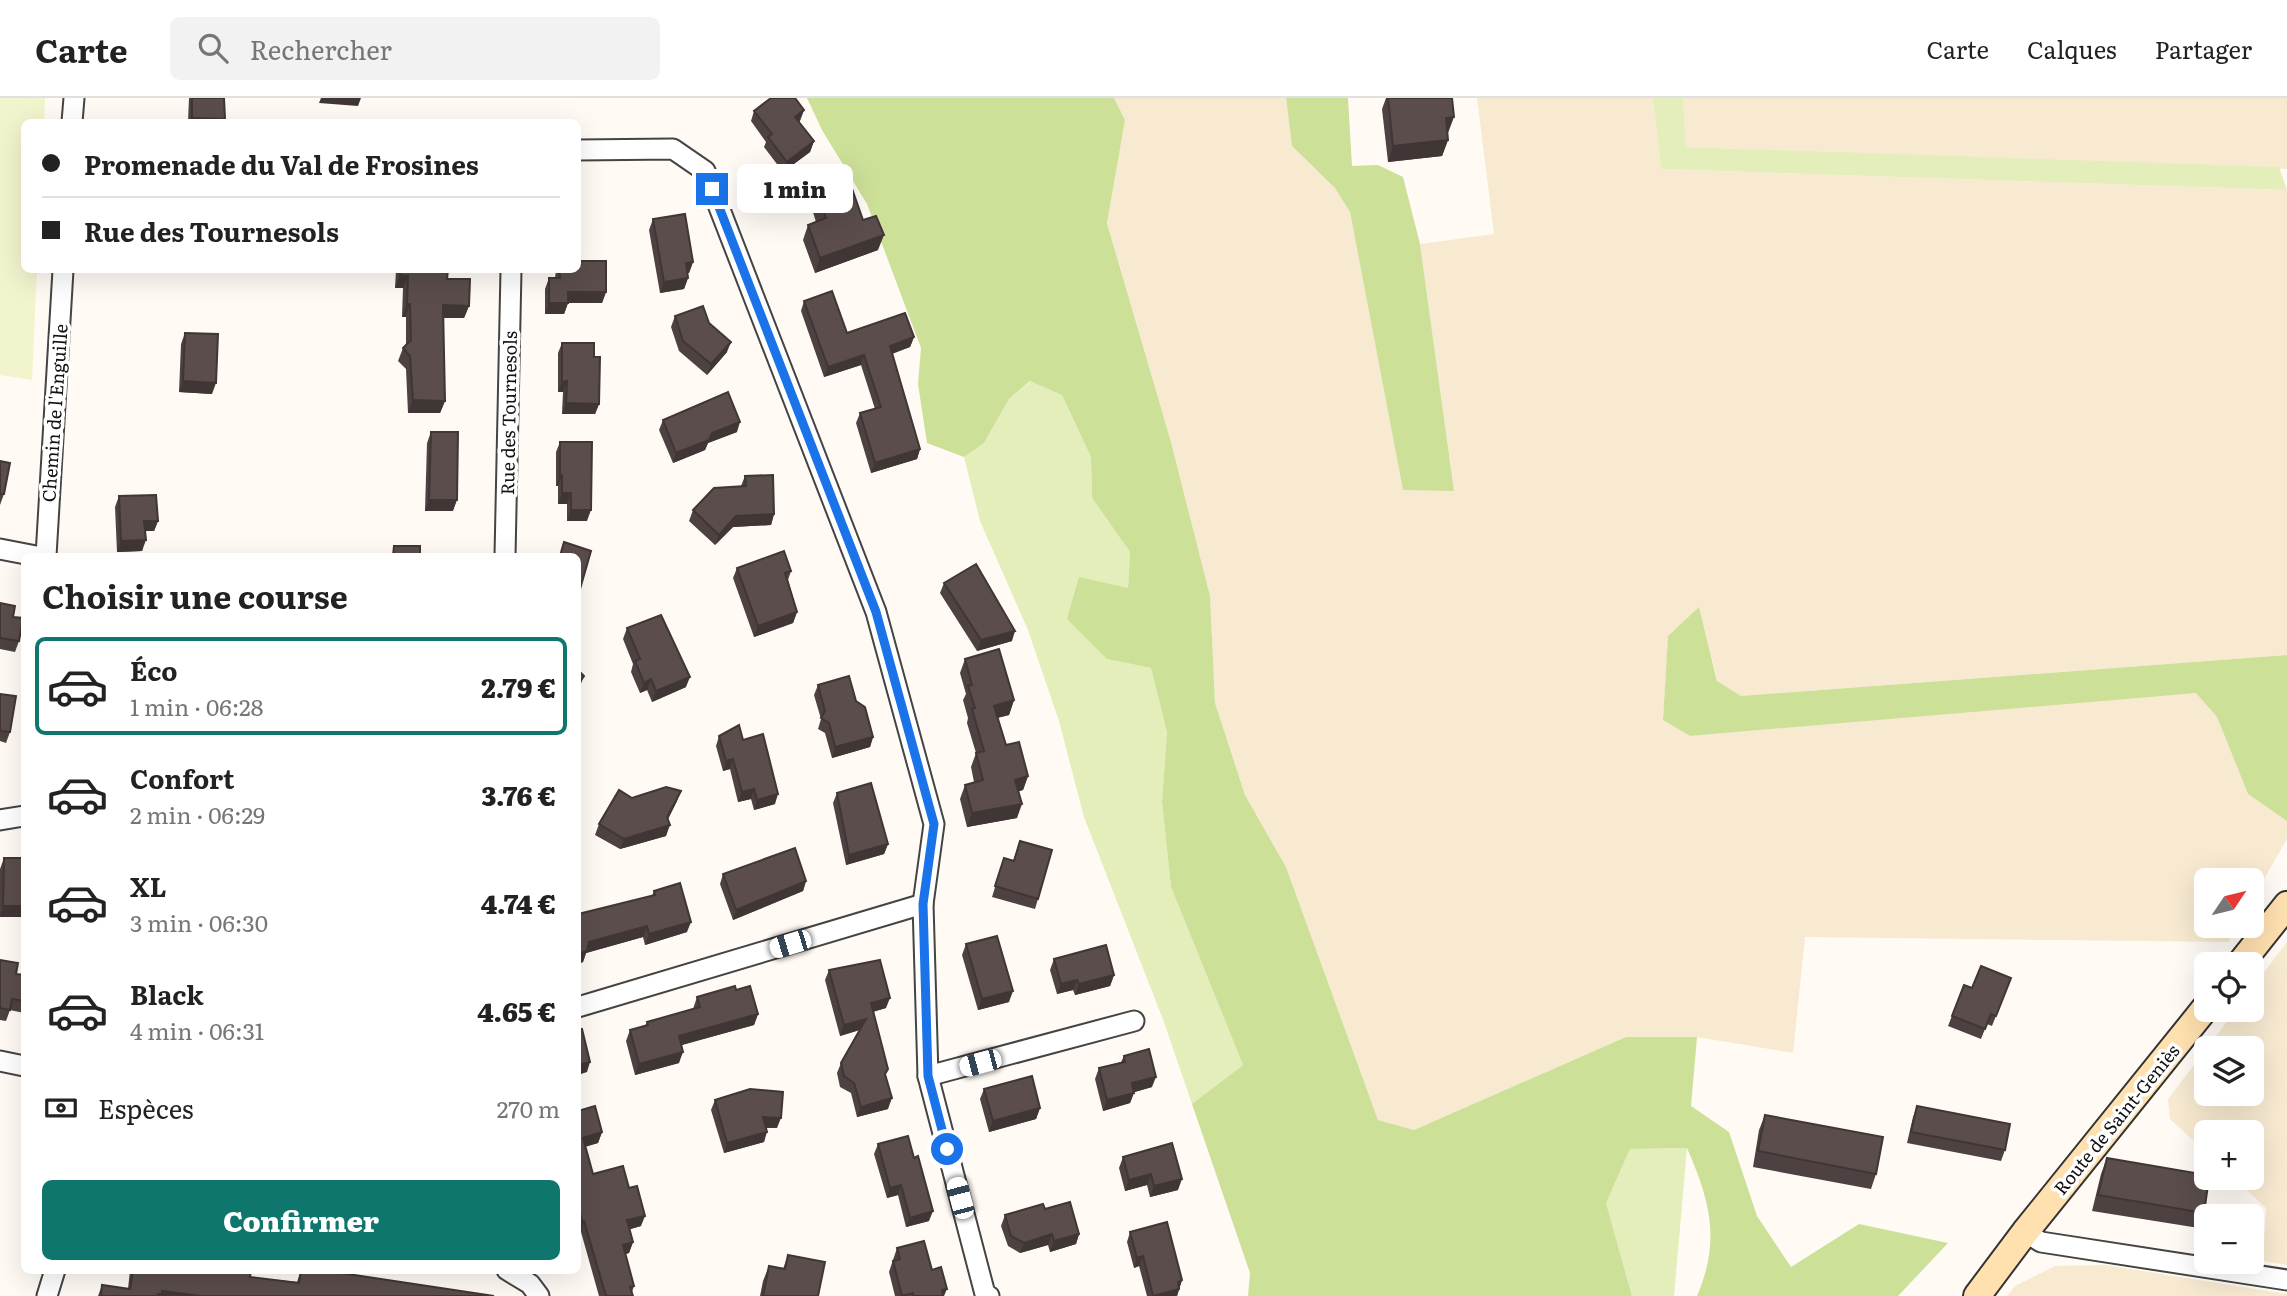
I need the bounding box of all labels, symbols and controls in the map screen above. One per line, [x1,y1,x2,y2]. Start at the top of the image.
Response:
search box [170,17,660,80]
text: Carte [35,24,128,73]
icon: search [194,29,232,67]
text: Rechercher [250,29,392,68]
text: Carte [1926,31,1989,66]
text: Calques [2027,31,2117,66]
text: Partager [2155,31,2252,66]
text: Promenade du Val de Frosines [84,144,479,183]
callout: 1 min [736,164,852,214]
text: 1 min [764,171,826,205]
route end [696,173,728,205]
text: Rue des Tournesols [84,211,339,250]
street label: Chemin de l'Enguille [34,323,74,503]
street label: Rue des Tournesols [493,331,523,495]
text: Choisir une course [42,571,348,619]
text: Éco [130,650,178,689]
icon: car [46,655,109,718]
text: 2.79 € [481,667,556,706]
text: 1 min · 06:28 [130,689,263,723]
text: Confort [130,758,234,797]
icon: car [46,763,109,826]
text: 3.76 € [481,775,556,814]
text: 2 min · 06:29 [130,797,265,831]
text: XL [130,866,167,905]
north arrow [2194,868,2264,938]
map controls [2194,868,2264,1274]
icon: car [46,871,109,934]
text: 4.74 € [481,883,556,922]
text: 3 min · 06:30 [130,905,268,939]
car [767,928,814,960]
button: locate [2194,952,2264,1022]
text: Black [130,974,204,1013]
icon: car [46,979,109,1042]
text: 4.65 € [477,991,556,1030]
text: 4 min · 06:31 [130,1013,264,1047]
button: layers [2194,1036,2264,1106]
street label: Route de Saint-Geniès [2047,1038,2185,1200]
car [957,1047,1004,1079]
text: Espèces [98,1088,194,1127]
icon: cash [42,1089,80,1127]
text: 270 m [497,1091,560,1125]
button: + [2194,1120,2264,1190]
route start [931,1133,963,1165]
car [945,1175,976,1221]
button: Confirmer [42,1180,560,1260]
button: − [2194,1204,2264,1274]

